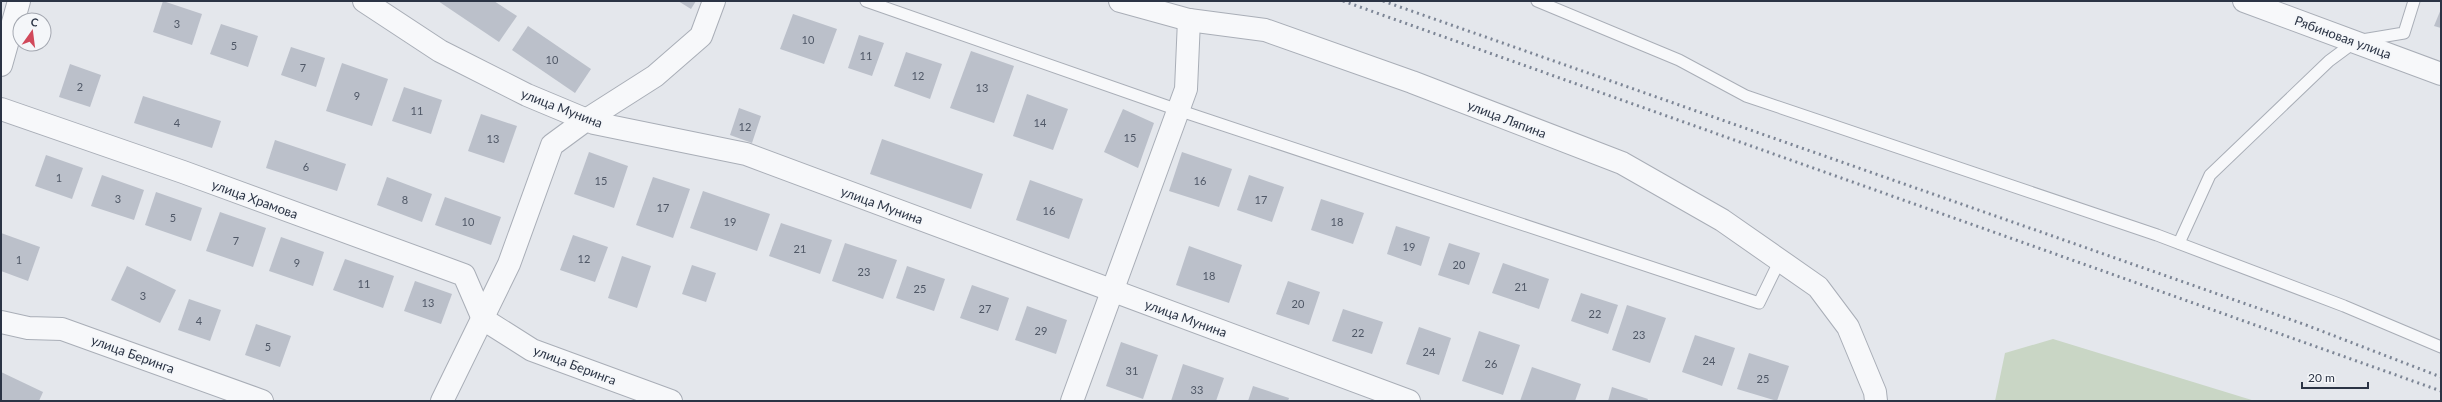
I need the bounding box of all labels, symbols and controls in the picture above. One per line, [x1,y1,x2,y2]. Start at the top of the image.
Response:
north arrow [12,12,52,52]
street label: Рябиновая улица [2292,12,2394,62]
text: С [29,15,40,29]
house number: 3 [174,17,180,30]
house number: 10 [802,33,815,46]
house number: 5 [231,39,237,52]
house number: 11 [860,49,872,62]
house number: 10 [546,53,559,66]
house number: 7 [300,61,306,74]
house number: 12 [912,69,924,82]
house number: 2 [77,80,83,93]
house number: 13 [976,81,988,94]
street label: улица Мунина [519,85,605,131]
house number: 9 [354,89,360,102]
street label: улица Ляпина [1465,97,1549,141]
house number: 11 [411,104,423,117]
house number: 4 [174,116,181,129]
house number: 14 [1034,116,1047,129]
house number: 12 [739,120,751,133]
house number: 15 [1124,131,1136,144]
house number: 13 [487,132,499,145]
house number: 6 [303,160,309,173]
house number: 1 [56,171,62,184]
house number: 15 [595,174,607,187]
house number: 16 [1194,174,1206,187]
street label: улица Храмова [210,176,300,222]
street label: улица Мунина [839,183,925,227]
house number: 3 [115,192,121,205]
house number: 8 [402,193,408,206]
house number: 17 [1255,193,1267,206]
house number: 17 [657,201,669,214]
house number: 16 [1043,204,1055,217]
house number: 5 [170,211,176,224]
house number: 10 [462,215,475,228]
house number: 19 [724,215,736,228]
house number: 18 [1331,215,1343,228]
house number: 7 [233,234,239,247]
house number: 19 [1403,240,1415,253]
house number: 21 [794,242,806,255]
house number: 12 [578,252,590,265]
house number: 1 [16,253,22,266]
house number: 9 [294,256,300,269]
house number: 20 [1453,258,1466,271]
house number: 23 [858,265,870,278]
house number: 18 [1203,269,1215,282]
house number: 11 [358,277,370,290]
house number: 21 [1515,280,1527,293]
house number: 25 [914,282,926,295]
house number: 3 [140,289,146,302]
house number: 13 [422,296,434,309]
street label: улица Мунина [1143,296,1229,340]
house number: 20 [1292,297,1305,310]
house number: 27 [979,302,991,315]
house number: 22 [1589,307,1601,320]
house number: 4 [196,314,203,327]
house number: 29 [1035,324,1047,337]
house number: 22 [1352,326,1364,339]
house number: 23 [1633,328,1645,341]
street label: улица Беринга [89,332,177,376]
house number: 5 [265,340,271,353]
street label: улица Беринга [531,342,619,388]
house number: 24 [1423,345,1436,358]
house number: 24 [1703,354,1716,367]
house number: 26 [1485,357,1497,370]
house number: 31 [1126,364,1138,377]
scale bar [2302,364,2368,390]
text: 20 m [2308,370,2335,385]
house number: 25 [1757,372,1769,385]
house number: 33 [1191,383,1203,396]

